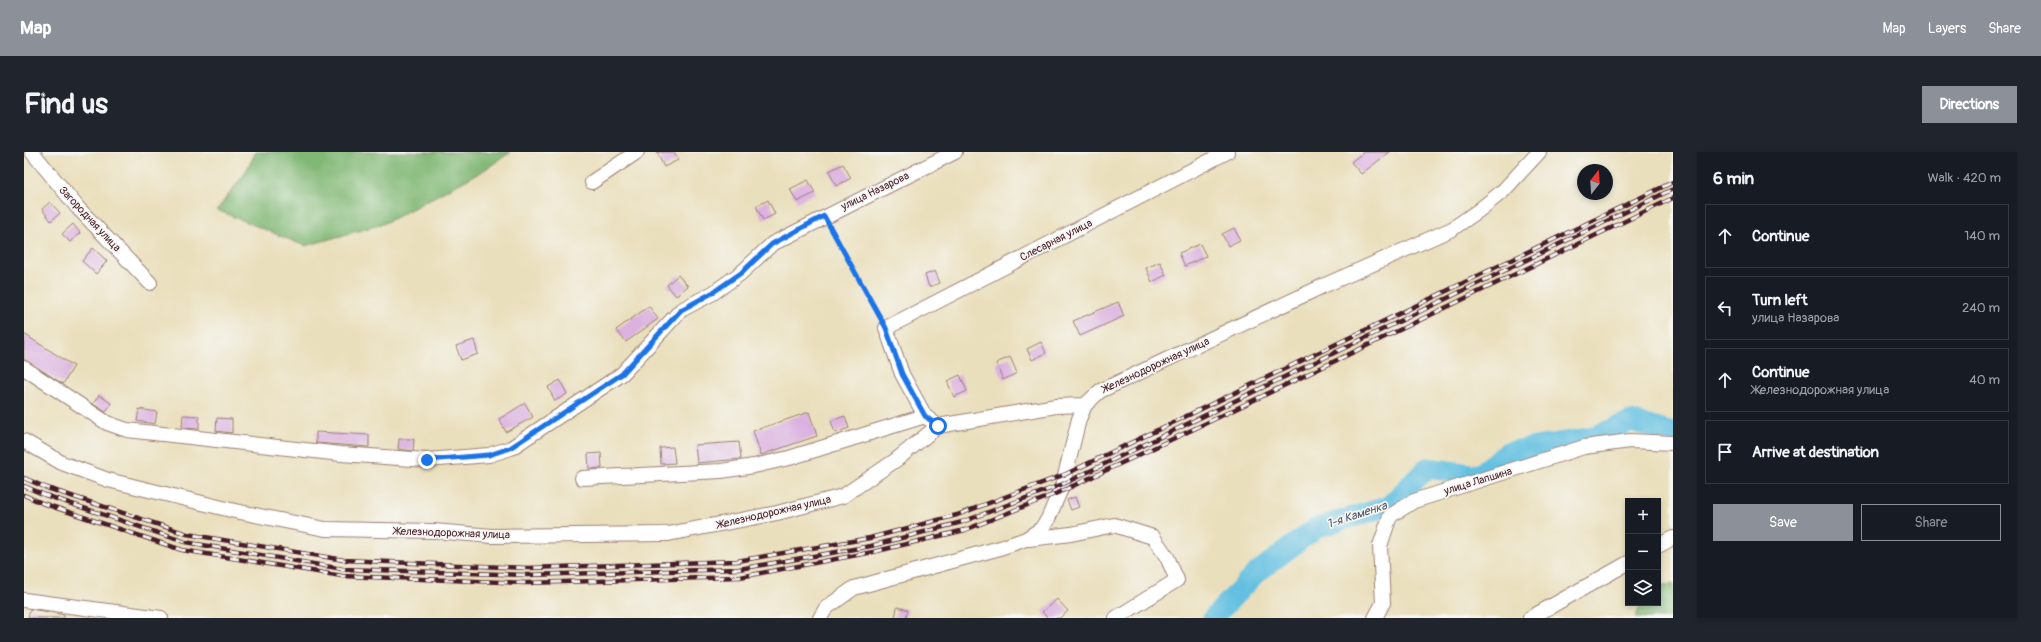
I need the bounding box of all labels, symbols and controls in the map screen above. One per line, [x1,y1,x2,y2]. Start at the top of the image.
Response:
text: Map [20,16,51,40]
text: Map [1883,20,1906,37]
text: Layers [1928,20,1966,37]
text: Share [1988,20,2021,37]
button: Directions [1922,86,2017,123]
text: Find us [24,87,108,122]
north arrow [1577,164,1613,200]
text: 6 min [1713,168,1754,189]
street label: улица Назарова [838,169,911,213]
text: Walk · 420 m [1927,170,2001,186]
street label: Загородная улица [56,184,124,254]
street label: Слесарная улица [1018,216,1094,264]
icon: ahead [1714,225,1736,247]
text: Continue [1752,227,1810,246]
text: 140 m [1964,228,2000,244]
text: Turn left [1752,291,1808,310]
icon: left [1714,297,1736,319]
text: 240 m [1962,300,2000,316]
text: улица Назарова [1752,310,1839,326]
street label: Железнодорожная улица [1099,335,1211,396]
text: Continue [1752,363,1810,382]
icon: ahead [1714,369,1736,391]
text: 40 m [1969,372,2000,388]
text: Железнодорожная улица [1752,382,1889,398]
route start [929,417,947,435]
icon: arrive [1714,441,1736,463]
text: Arrive at destination [1752,443,1879,462]
route end [418,451,436,469]
street label: улица Лапшина [1441,464,1514,498]
street label: Железнодорожная улица [714,493,832,532]
water label: 1-я Каменка [1325,498,1390,532]
map controls [1625,498,1661,606]
button: + [1625,498,1661,534]
button: Save [1713,504,1853,541]
button: Share [1861,504,2001,541]
street label: Железнодорожная улица [392,524,510,542]
button: − [1625,534,1661,570]
button: layers [1625,570,1661,606]

